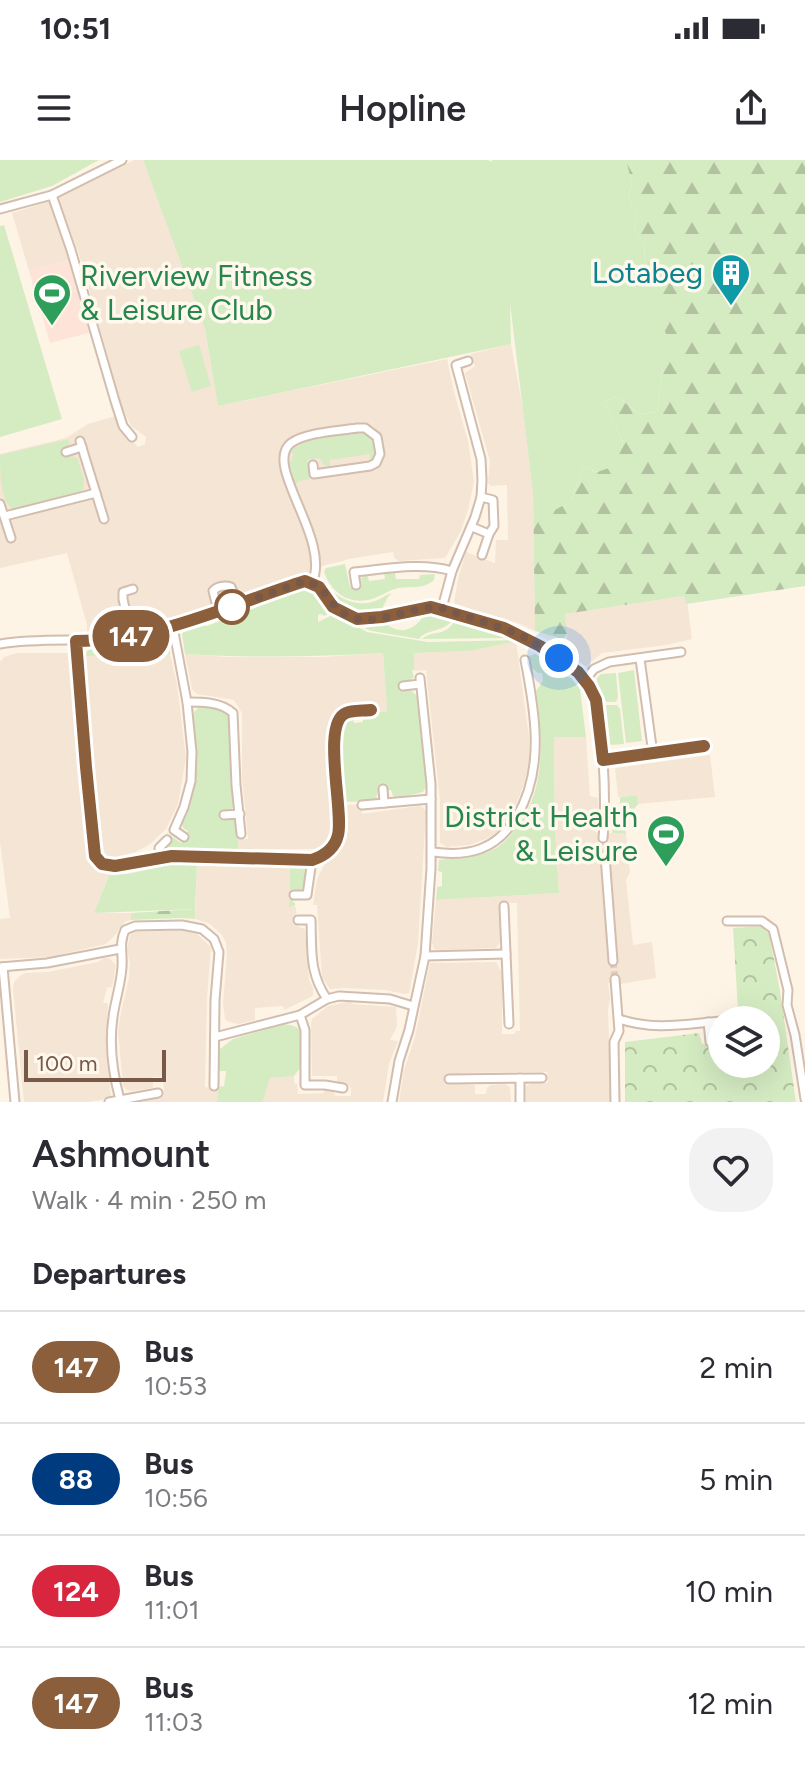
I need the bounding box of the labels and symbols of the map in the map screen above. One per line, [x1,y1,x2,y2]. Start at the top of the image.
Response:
building icon: Lotabeg [710,252,752,307]
place label: Lotabeg [592,254,703,291]
place label: Riverview Fitness & Leisure Club [80,257,313,328]
sports icon: Riverview Fitness & Leisure Club [31,272,73,327]
unlabelled marker [215,590,249,624]
line badge: 147 [85,610,177,662]
your location [539,638,579,678]
place label: District Health & Leisure [444,798,638,869]
sports icon: District Health & Leisure [645,813,687,868]
scale bar [24,1046,166,1082]

